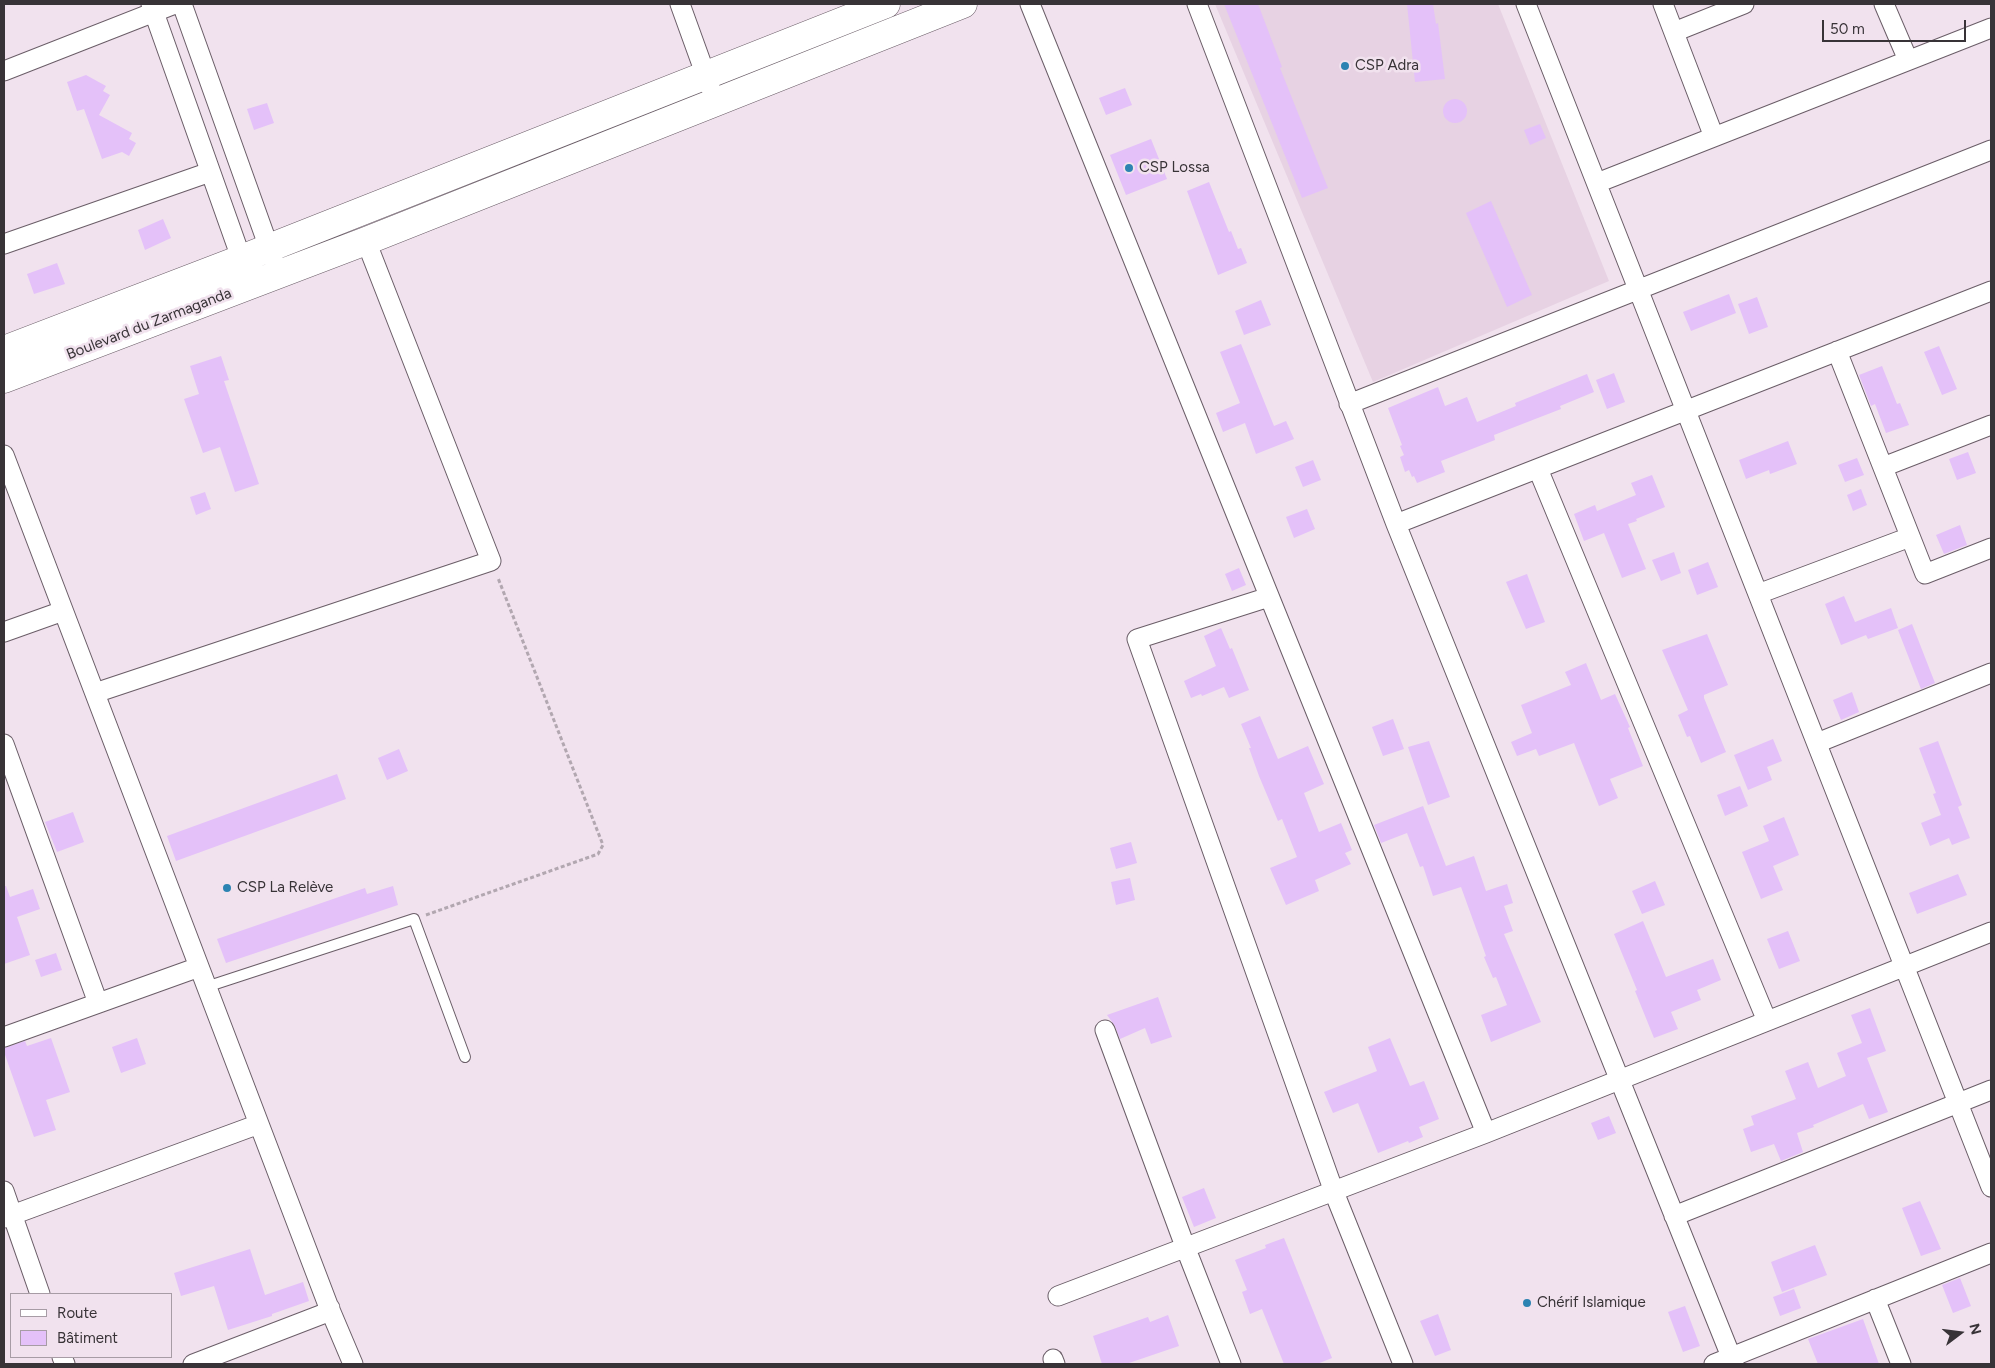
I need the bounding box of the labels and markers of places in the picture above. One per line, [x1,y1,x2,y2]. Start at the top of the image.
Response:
place label: CSP Adra [1355,57,1419,75]
marker: CSP Adra [1339,60,1351,72]
place label: CSP Lossa [1139,159,1210,177]
marker: CSP Lossa [1123,162,1135,174]
place label: CSP La Relève [237,879,333,897]
marker: CSP La Relève [221,882,233,894]
place label: Chérif Islamique [1537,1294,1646,1312]
marker: Chérif Islamique [1521,1297,1533,1309]

